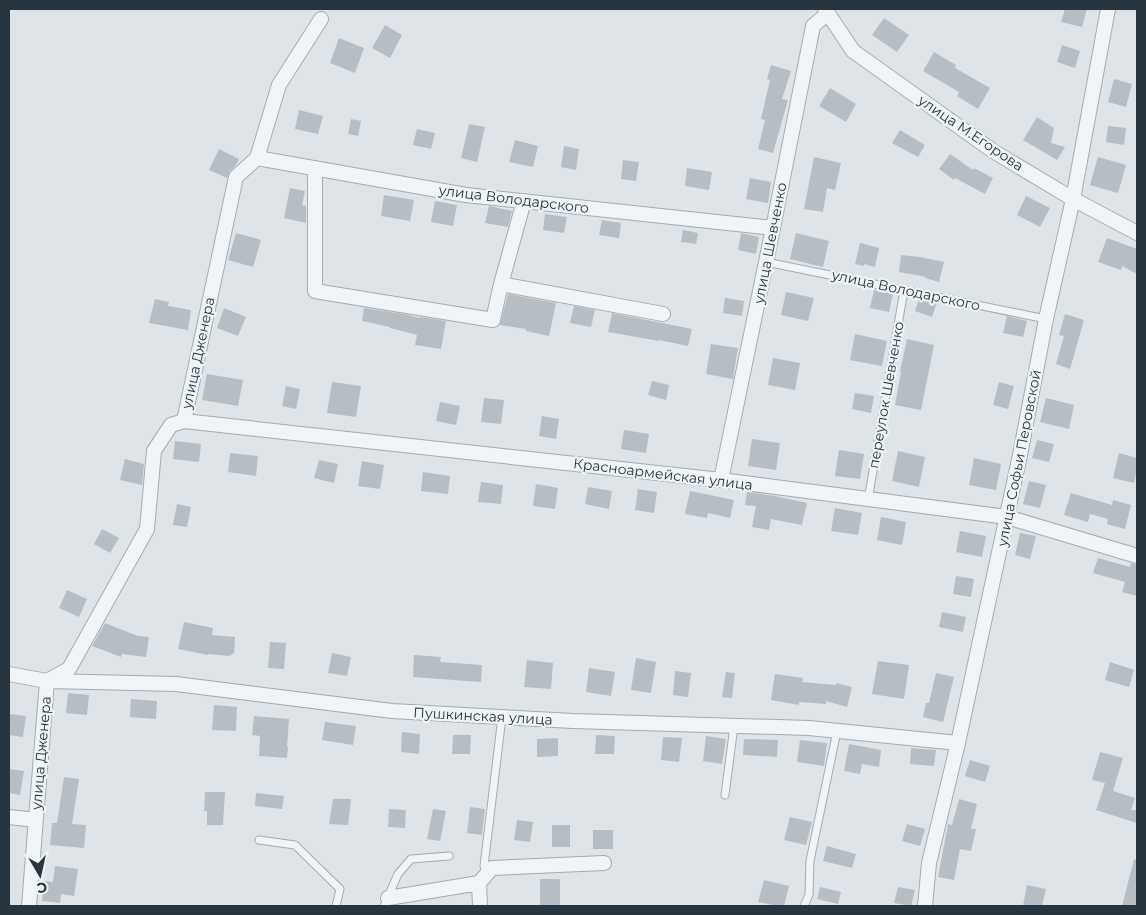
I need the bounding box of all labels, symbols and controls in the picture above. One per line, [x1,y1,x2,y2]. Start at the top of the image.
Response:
street label: улица М.Егорова [914,90,1027,175]
street label: улица Володарского [437,181,590,217]
street label: улица Шевченко [749,181,791,306]
street label: улица Володарского [829,265,982,315]
street label: улица Дженера [177,295,219,412]
street label: переулок Шевченко [864,320,908,470]
street label: улица Софьи Перовской [993,368,1045,549]
street label: Красноармейская улица [572,454,754,494]
street label: улица Дженера [27,695,55,812]
street label: Пушкинская улица [413,703,553,729]
north arrow [15,850,65,900]
text: С [36,878,48,898]

